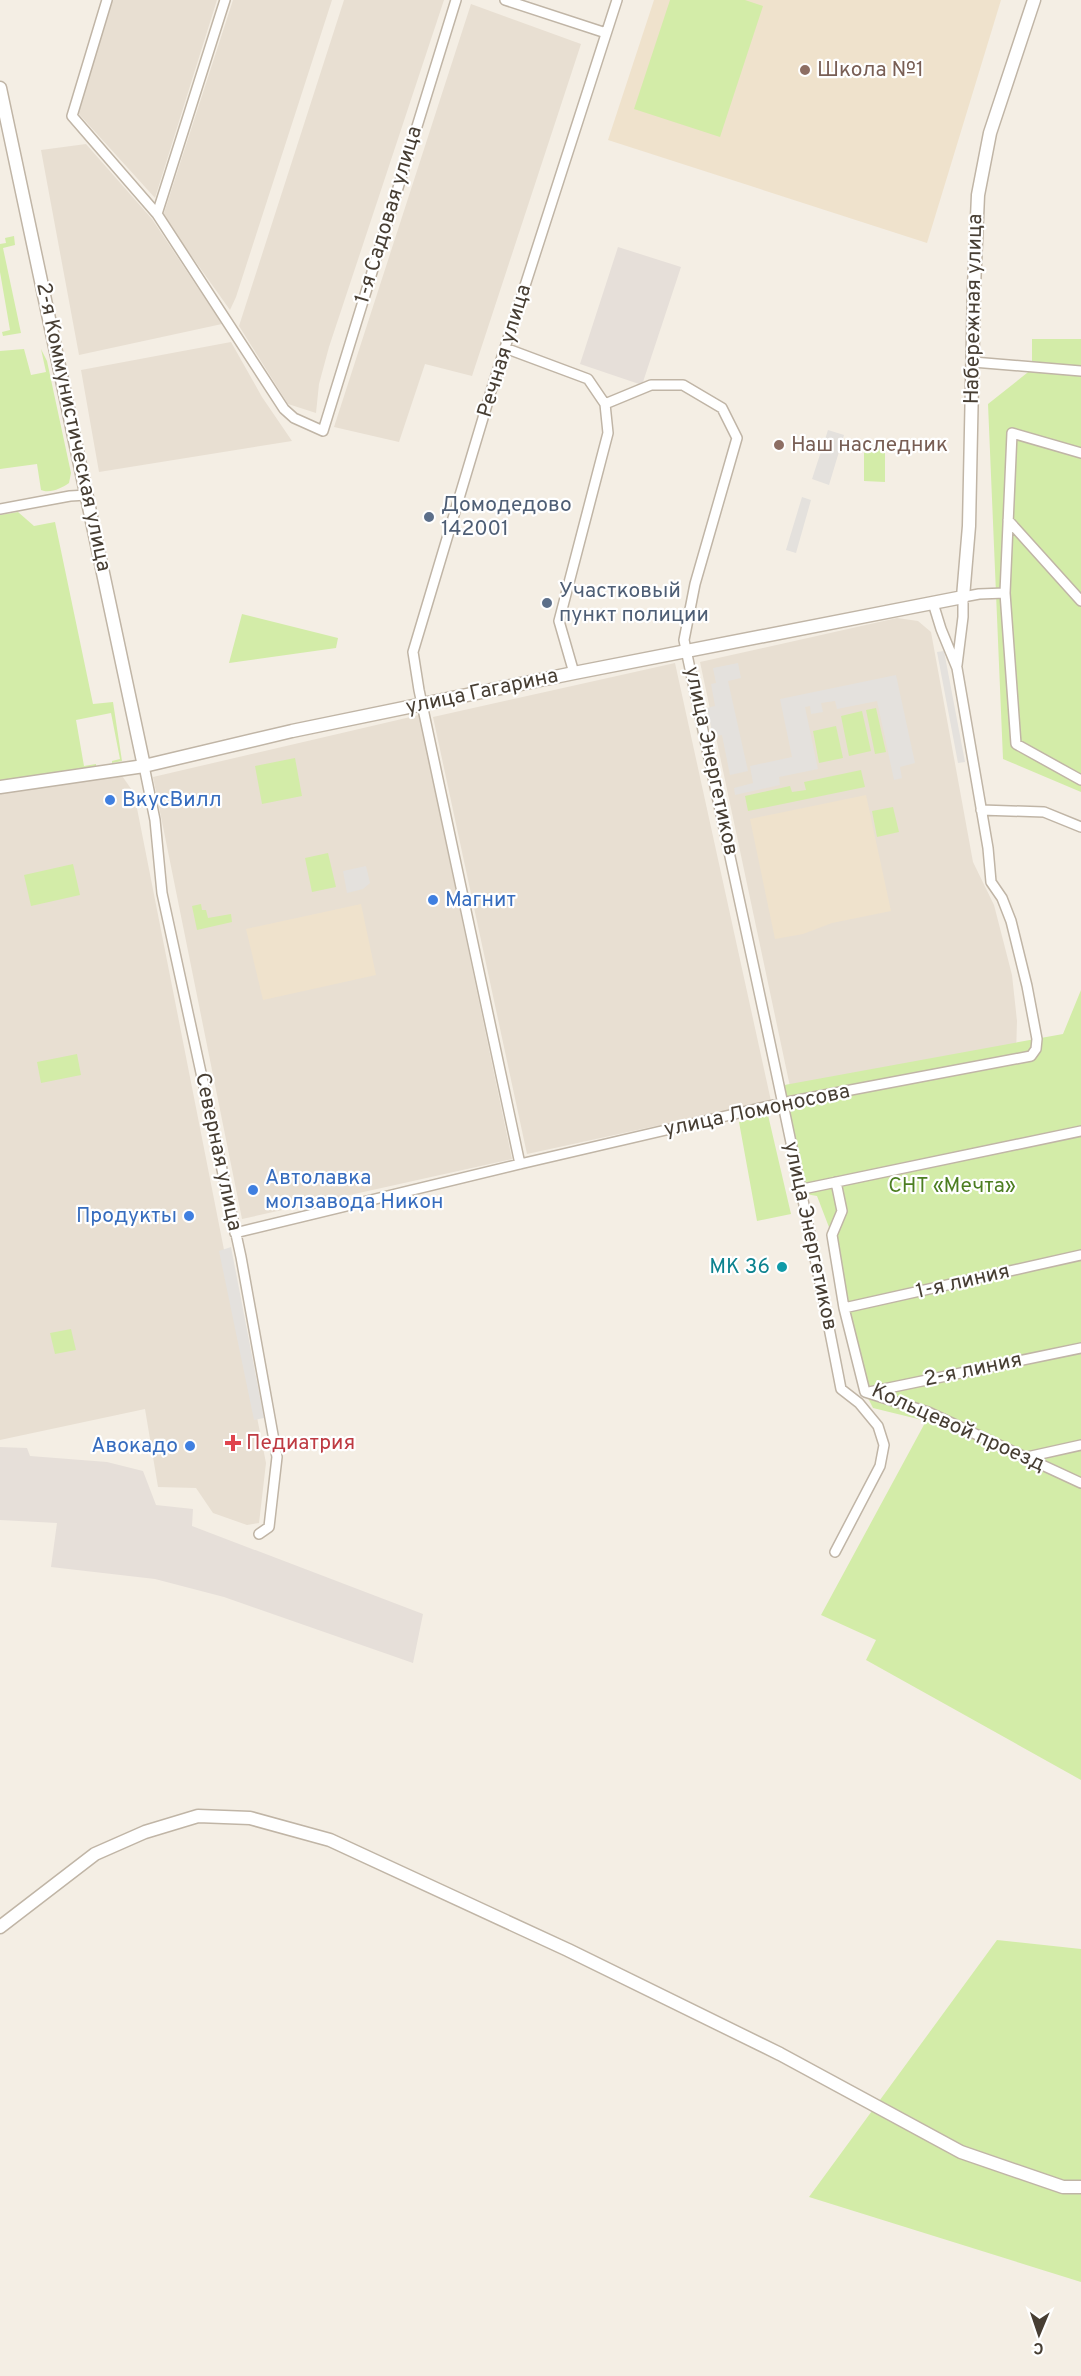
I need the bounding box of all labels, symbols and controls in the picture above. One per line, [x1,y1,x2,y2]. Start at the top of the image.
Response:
place label: Школа №1 [817,57,924,84]
marker: Школа №1 [798,63,812,77]
street label: 1-я Садовая улица [349,123,429,307]
street label: Набережная улица [959,213,989,405]
street label: 2-я Коммунистическая улица [29,280,117,574]
street label: Речная улица [472,281,538,421]
place label: Наш наследник [791,432,948,459]
marker: Наш наследник [772,438,786,452]
place label: Домодедово 142001 [441,492,572,543]
marker: Домодедово 142001 [422,510,436,524]
place label: Участковый пункт полиции [559,578,709,629]
marker: Участковый пункт полиции [540,596,554,610]
street label: улица Гагарина [403,663,561,721]
street label: улица Энергетиков [678,664,744,858]
place label: ВкусВилл [122,787,222,814]
marker: ВкусВилл [103,793,117,807]
place label: Магнит [445,887,516,914]
marker: Магнит [426,893,440,907]
street label: Северная улица [188,1070,248,1234]
street label: улица Ломоносова [662,1078,852,1144]
street label: улица Энергетиков [777,1139,843,1333]
place label: Автолавка молзавода Никон [265,1165,443,1216]
park label: СНТ «Мечта» [888,1173,1016,1200]
marker: Автолавка молзавода Никон [246,1183,260,1197]
place label: Продукты [76,1203,177,1230]
marker: Продукты [182,1209,196,1223]
place label: МК 36 [709,1254,770,1281]
street label: 1-я линия [913,1258,1013,1306]
marker: МК 36 [775,1260,789,1274]
street label: 2-я линия [921,1346,1025,1394]
street label: Кольцевой проезд [867,1378,1049,1478]
place label: Педиатрия [246,1430,355,1457]
place label: Авокадо [91,1433,178,1460]
marker: Педиатрия [224,1434,242,1452]
marker: Авокадо [183,1439,197,1453]
north arrow [1009,2304,1069,2364]
text: С [1033,2337,1044,2357]

